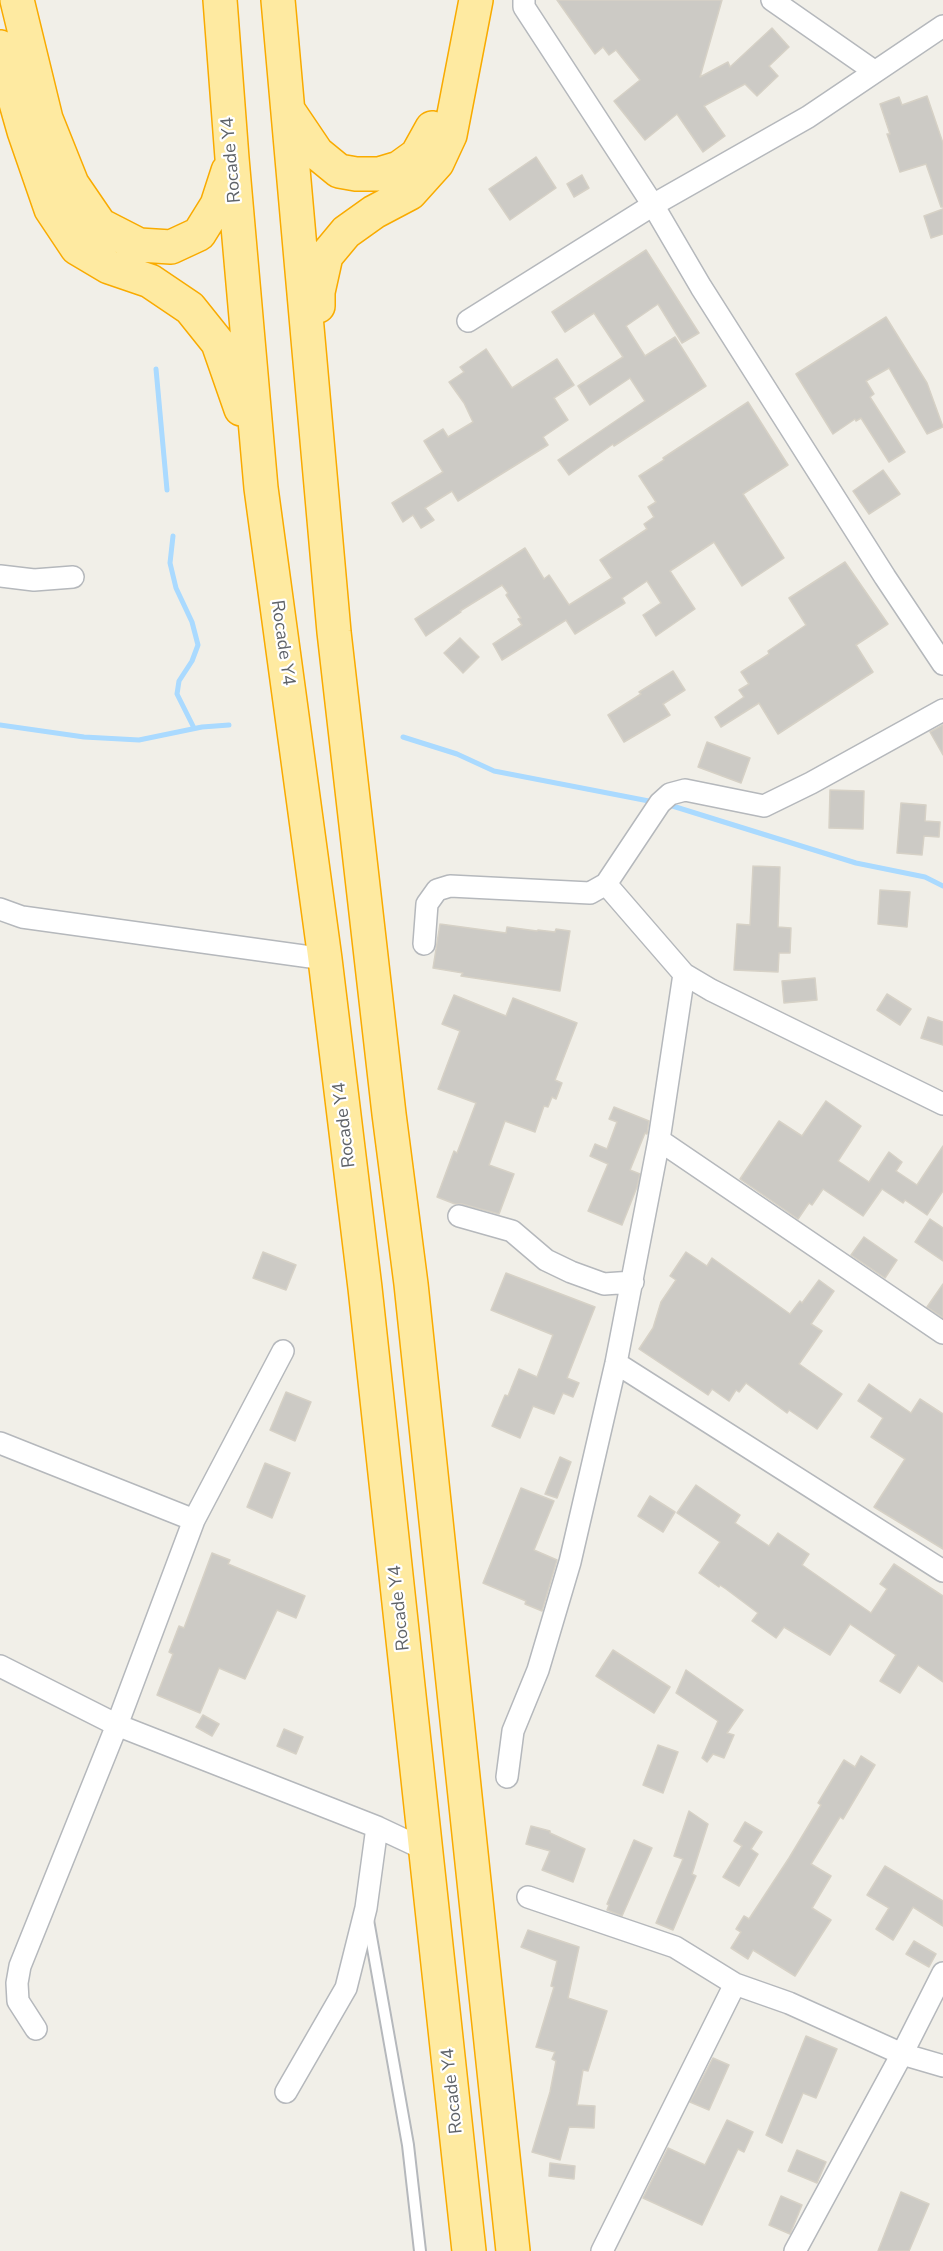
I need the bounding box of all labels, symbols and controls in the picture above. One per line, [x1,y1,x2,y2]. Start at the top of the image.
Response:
street label: Rocade Y4 [217,116,247,204]
street label: Rocade Y4 [265,599,299,687]
street label: Rocade Y4 [329,1081,361,1169]
street label: Rocade Y4 [385,1564,415,1652]
street label: Rocade Y4 [438,2047,468,2135]

